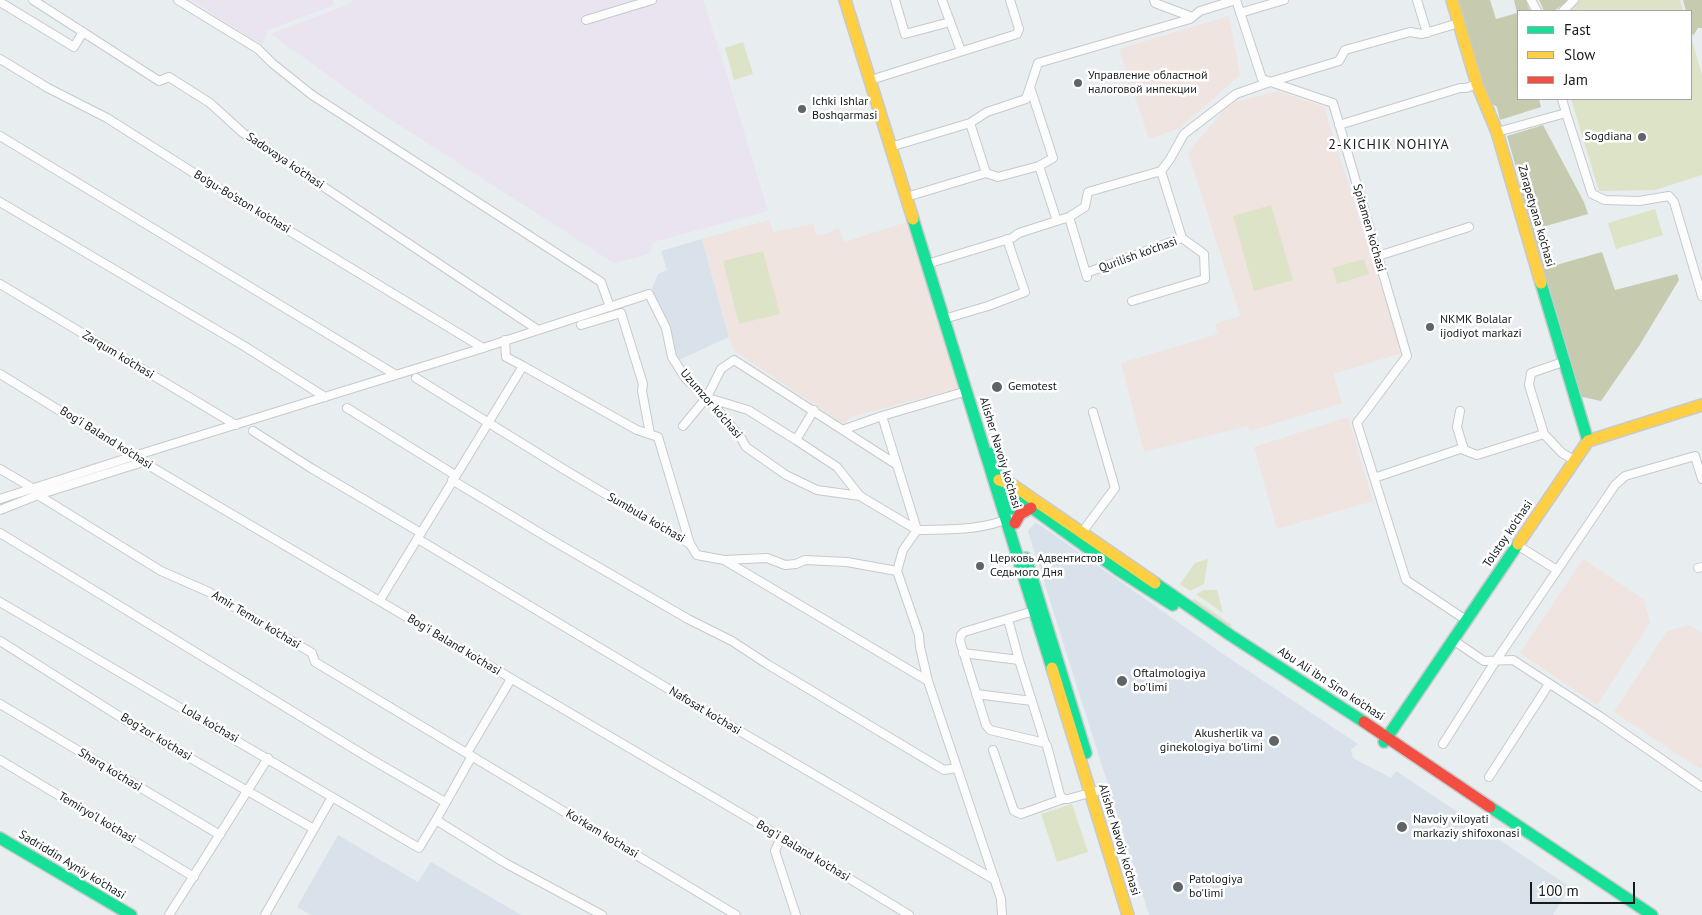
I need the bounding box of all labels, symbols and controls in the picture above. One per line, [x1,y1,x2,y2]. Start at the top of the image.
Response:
legend [1517,10,1692,100]
text: Fast [1564,20,1591,39]
text: Slow [1564,45,1595,64]
place label: Управление областной налоговой инпекции [1088,69,1208,97]
text: Jam [1564,70,1588,89]
marker: Управление областной налоговой инпекции [1072,77,1084,89]
place label: Ichki Ishlar Boshqarmasi [812,95,877,123]
marker: Ichki Ishlar Boshqarmasi [796,103,808,115]
street label: Sadovaya ko'chasi [243,130,327,192]
place label: Sogdiana [1585,130,1632,144]
marker: Sogdiana [1636,131,1648,143]
district label: 2-KICHIK NOHIYA [1326,137,1452,153]
street label: Zarapetyana ko'chasi [1515,163,1557,269]
street label: Bo'gu-Bo'ston ko'chasi [191,167,293,237]
street label: Spitamen ko'chasi [1350,182,1388,274]
street label: Qurilish ko'chasi [1097,234,1179,276]
place label: NKMK Bolalar ijodiyot markazi [1440,313,1522,341]
marker: NKMK Bolalar ijodiyot markazi [1424,321,1436,333]
street label: Zarqum ko'chasi [80,328,156,382]
street label: Uzumzor ko'chasi [677,366,745,442]
marker: Gemotest [990,380,1004,394]
place label: Gemotest [1008,380,1057,394]
street label: Alisher Navoiy ko'chasi [976,395,1024,511]
street label: Bog'i Baland ko'chasi [57,404,155,472]
street label: Sumbula ko'chasi [605,490,687,546]
street label: Tolstoy ko'chasi [1480,498,1536,570]
place label: Церковь Адвентистов Седьмого Дня [990,552,1103,580]
marker: Церковь Адвентистов Седьмого Дня [974,560,986,572]
street label: Amir Temur ko'chasi [209,588,303,652]
street label: Bog'i Baland ko'chasi [405,611,503,679]
street label: Abu Ali ibn Sino ko'chasi [1275,644,1387,724]
place label: Oftalmologiya bo'limi [1133,667,1206,695]
marker: Oftalmologiya bo'limi [1115,674,1129,688]
street label: Nafosat ko'chasi [666,684,744,738]
street label: Lola ko'chasi [179,702,241,746]
street label: Bog'zor ko'chasi [118,710,194,764]
place label: Akusherlik va ginekologiya bo'limi [1160,727,1263,755]
marker: Akusherlik va ginekologiya bo'limi [1267,734,1281,748]
street label: Sharq ko'chasi [76,745,144,795]
street label: Alisher Navoiy ko'chasi [1095,782,1143,898]
street label: Temiryo'l ko'chasi [56,789,138,847]
street label: Ko'rkam ko'chasi [563,807,641,861]
place label: Navoiy viloyati markaziy shifoxonasi [1413,813,1520,841]
street label: Bog'i Baland ko'chasi [754,817,852,885]
marker: Navoiy viloyati markaziy shifoxonasi [1395,820,1409,834]
street label: Sadriddin Ayniy ko'chasi [16,827,128,903]
scale bar [1532,872,1637,904]
place label: Patologiya bo'limi [1189,873,1243,901]
marker: Patologiya bo'limi [1171,880,1185,894]
text: 100 m [1538,881,1579,900]

